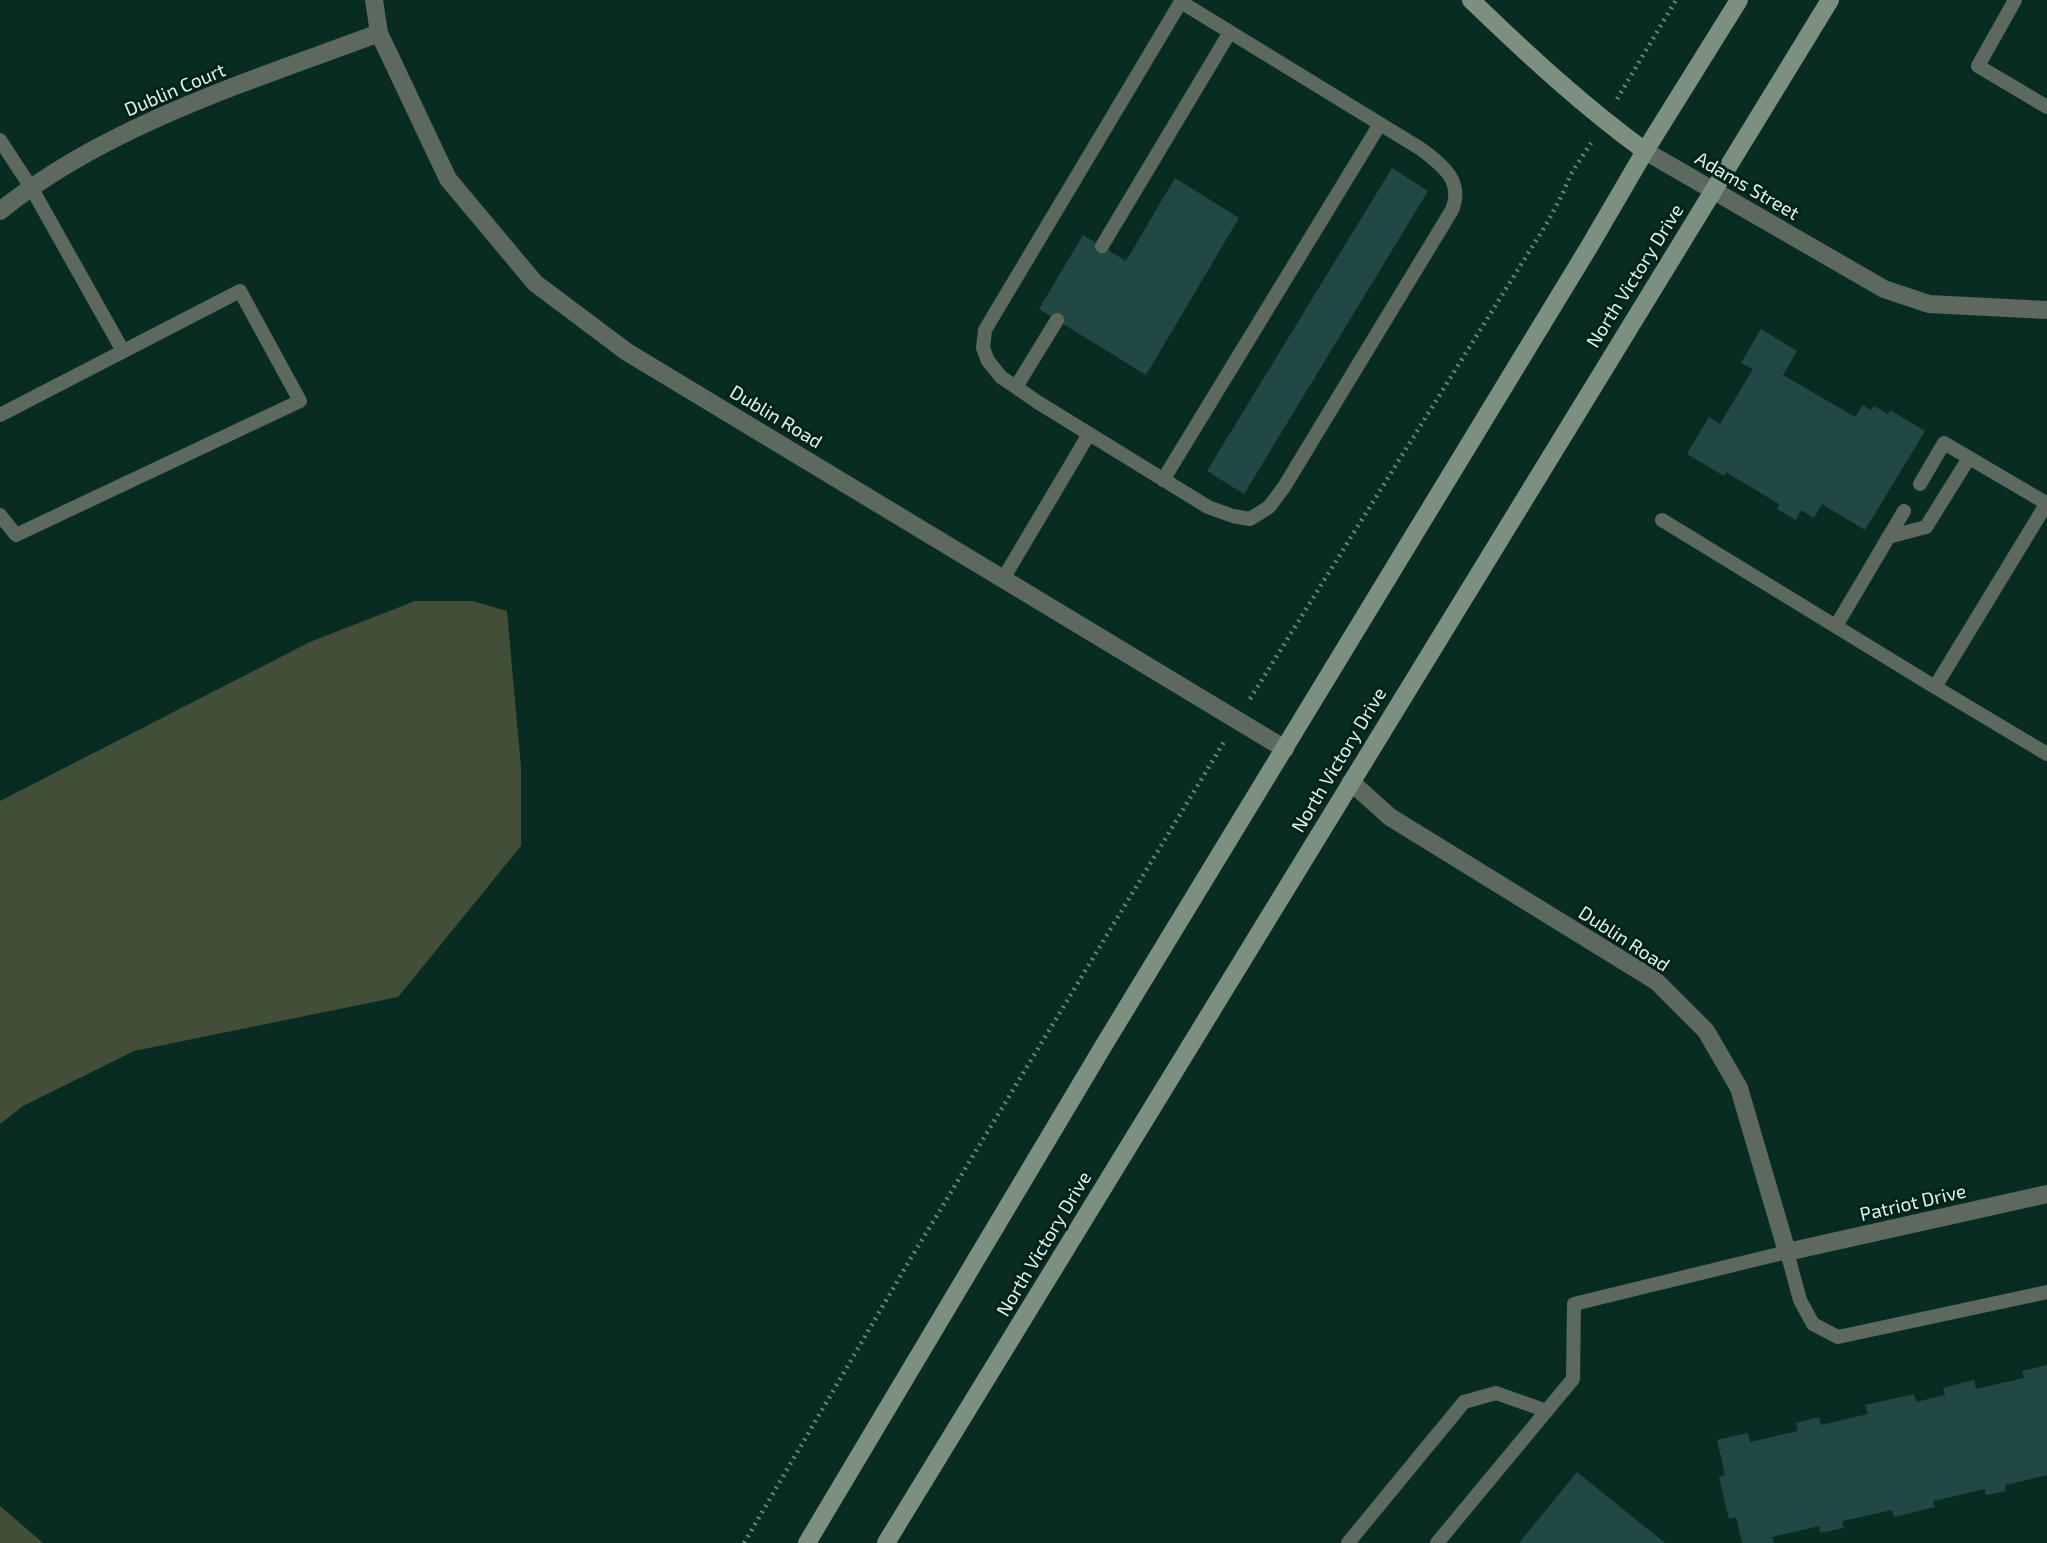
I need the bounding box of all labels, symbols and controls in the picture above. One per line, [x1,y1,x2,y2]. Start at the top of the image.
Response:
street label: Dublin Court [121,59,229,121]
street label: Adams Street [1691,147,1803,225]
street label: North Victory Drive [1582,200,1688,352]
street label: Dublin Road [726,381,826,453]
street label: North Victory Drive [1287,683,1391,837]
street label: Dublin Road [1574,901,1674,977]
street label: North Victory Drive [992,1167,1096,1321]
street label: Patriot Drive [1858,1180,1968,1226]

